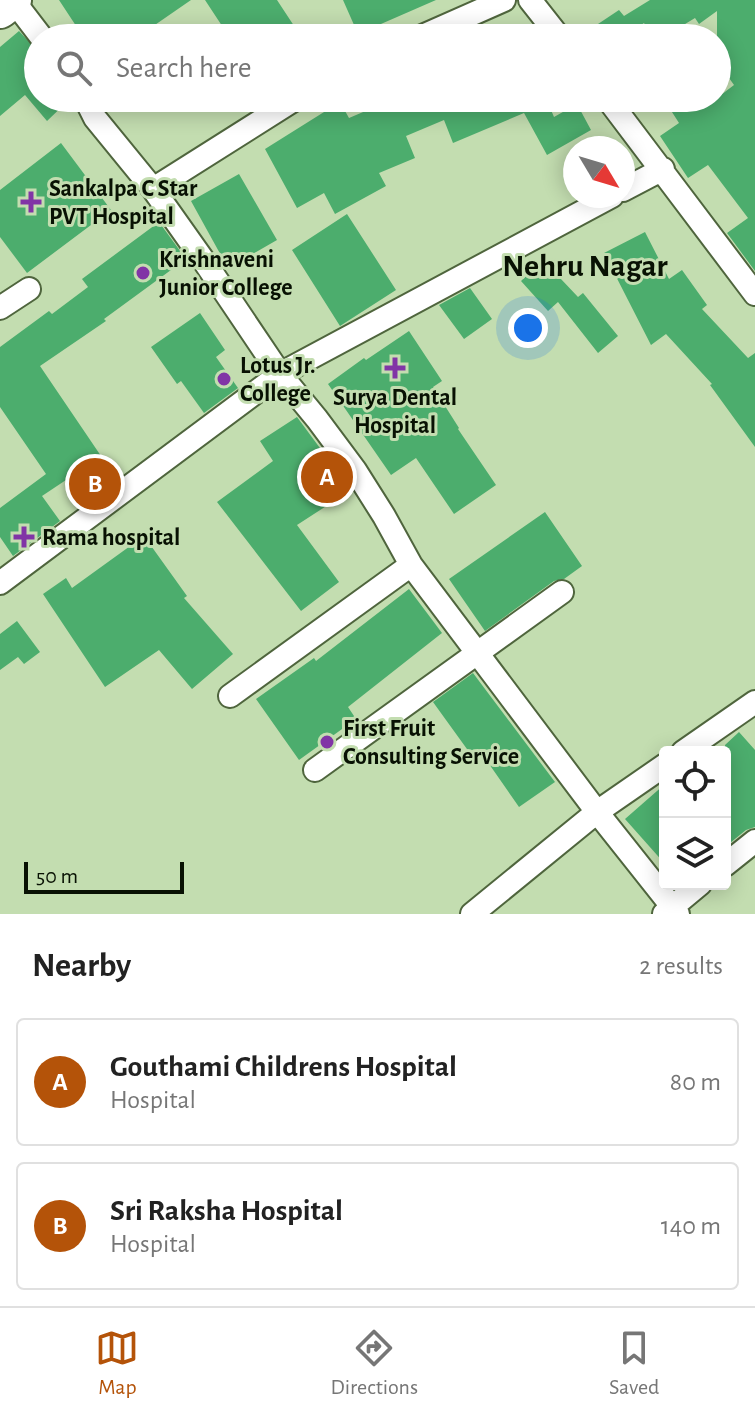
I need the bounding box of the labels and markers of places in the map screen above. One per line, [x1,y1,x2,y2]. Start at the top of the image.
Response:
place label: Sankalpa C Star PVT Hospital [49,177,198,229]
marker: Sankalpa C Star PVT Hospital [20,191,42,213]
place label: Krishnaveni Junior College [159,248,293,300]
marker: Krishnaveni Junior College [134,264,152,282]
place label: Lotus Jr. College [240,354,316,406]
marker: Surya Dental Hospital [384,357,406,379]
marker: Lotus Jr. College [215,370,233,388]
place label: Surya Dental Hospital [333,386,457,438]
pin: A [301,447,353,507]
pin: B [69,454,121,514]
marker: Rama hospital [13,526,35,548]
place label: Rama hospital [42,526,180,550]
place label: First Fruit Consulting Service [343,717,519,769]
marker: First Fruit Consulting Service [318,733,336,751]

